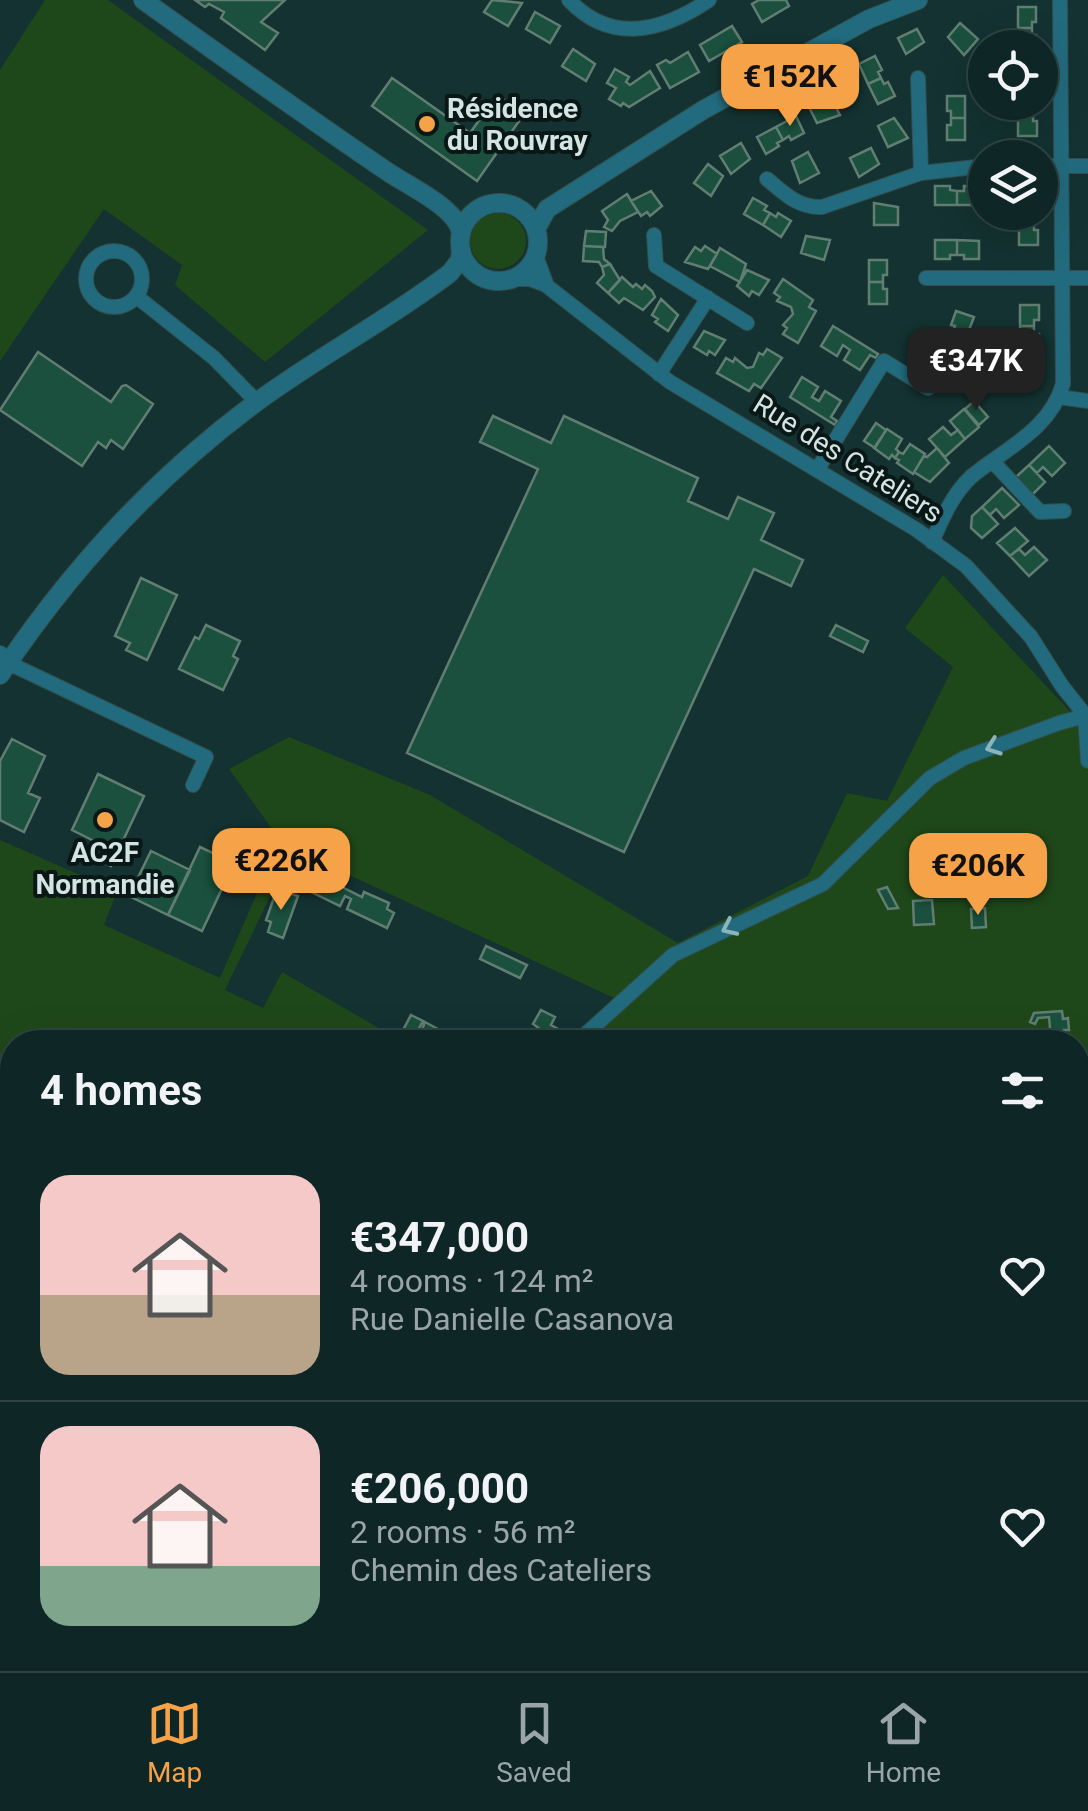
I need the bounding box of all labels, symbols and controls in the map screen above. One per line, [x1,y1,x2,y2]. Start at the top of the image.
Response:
map controls [968,30,1058,230]
button: locate [968,30,1058,120]
pin: €152K [720,44,860,129]
text: €152K [743,57,837,95]
place label: Résidence du Rouvray [447,92,589,157]
marker: Résidence du Rouvray [416,113,438,135]
button: layers [968,140,1058,230]
pin: €347K [906,328,1046,413]
text: €347K [929,341,1023,379]
street label: Rue des Cateliers [747,387,948,530]
one-way arrow [985,735,1002,756]
marker: AC2F Normandie [94,809,116,831]
pin: €226K [211,828,351,913]
pin: €206K [908,833,1048,918]
place label: AC2F Normandie [35,836,175,901]
text: €226K [234,841,328,879]
text: €206K [931,846,1025,884]
one-way arrow [721,916,739,936]
icon: filters [995,1063,1050,1118]
text: 4 homes [40,1066,202,1115]
text: €347,000 [350,1213,529,1262]
icon: home [120,1215,240,1335]
icon: heart [995,1248,1050,1303]
text: 4 rooms · 124 m² [350,1262,593,1300]
text: Rue Danielle Casanova [350,1300,674,1338]
text: €206,000 [350,1464,529,1513]
icon: home [120,1466,240,1586]
icon: heart [995,1499,1050,1554]
text: 2 rooms · 56 m² [350,1513,575,1551]
text: Chemin des Cateliers [350,1551,652,1589]
tab: Map [147,1696,202,1789]
tab: Saved [496,1696,572,1789]
tab: Home [866,1696,941,1789]

